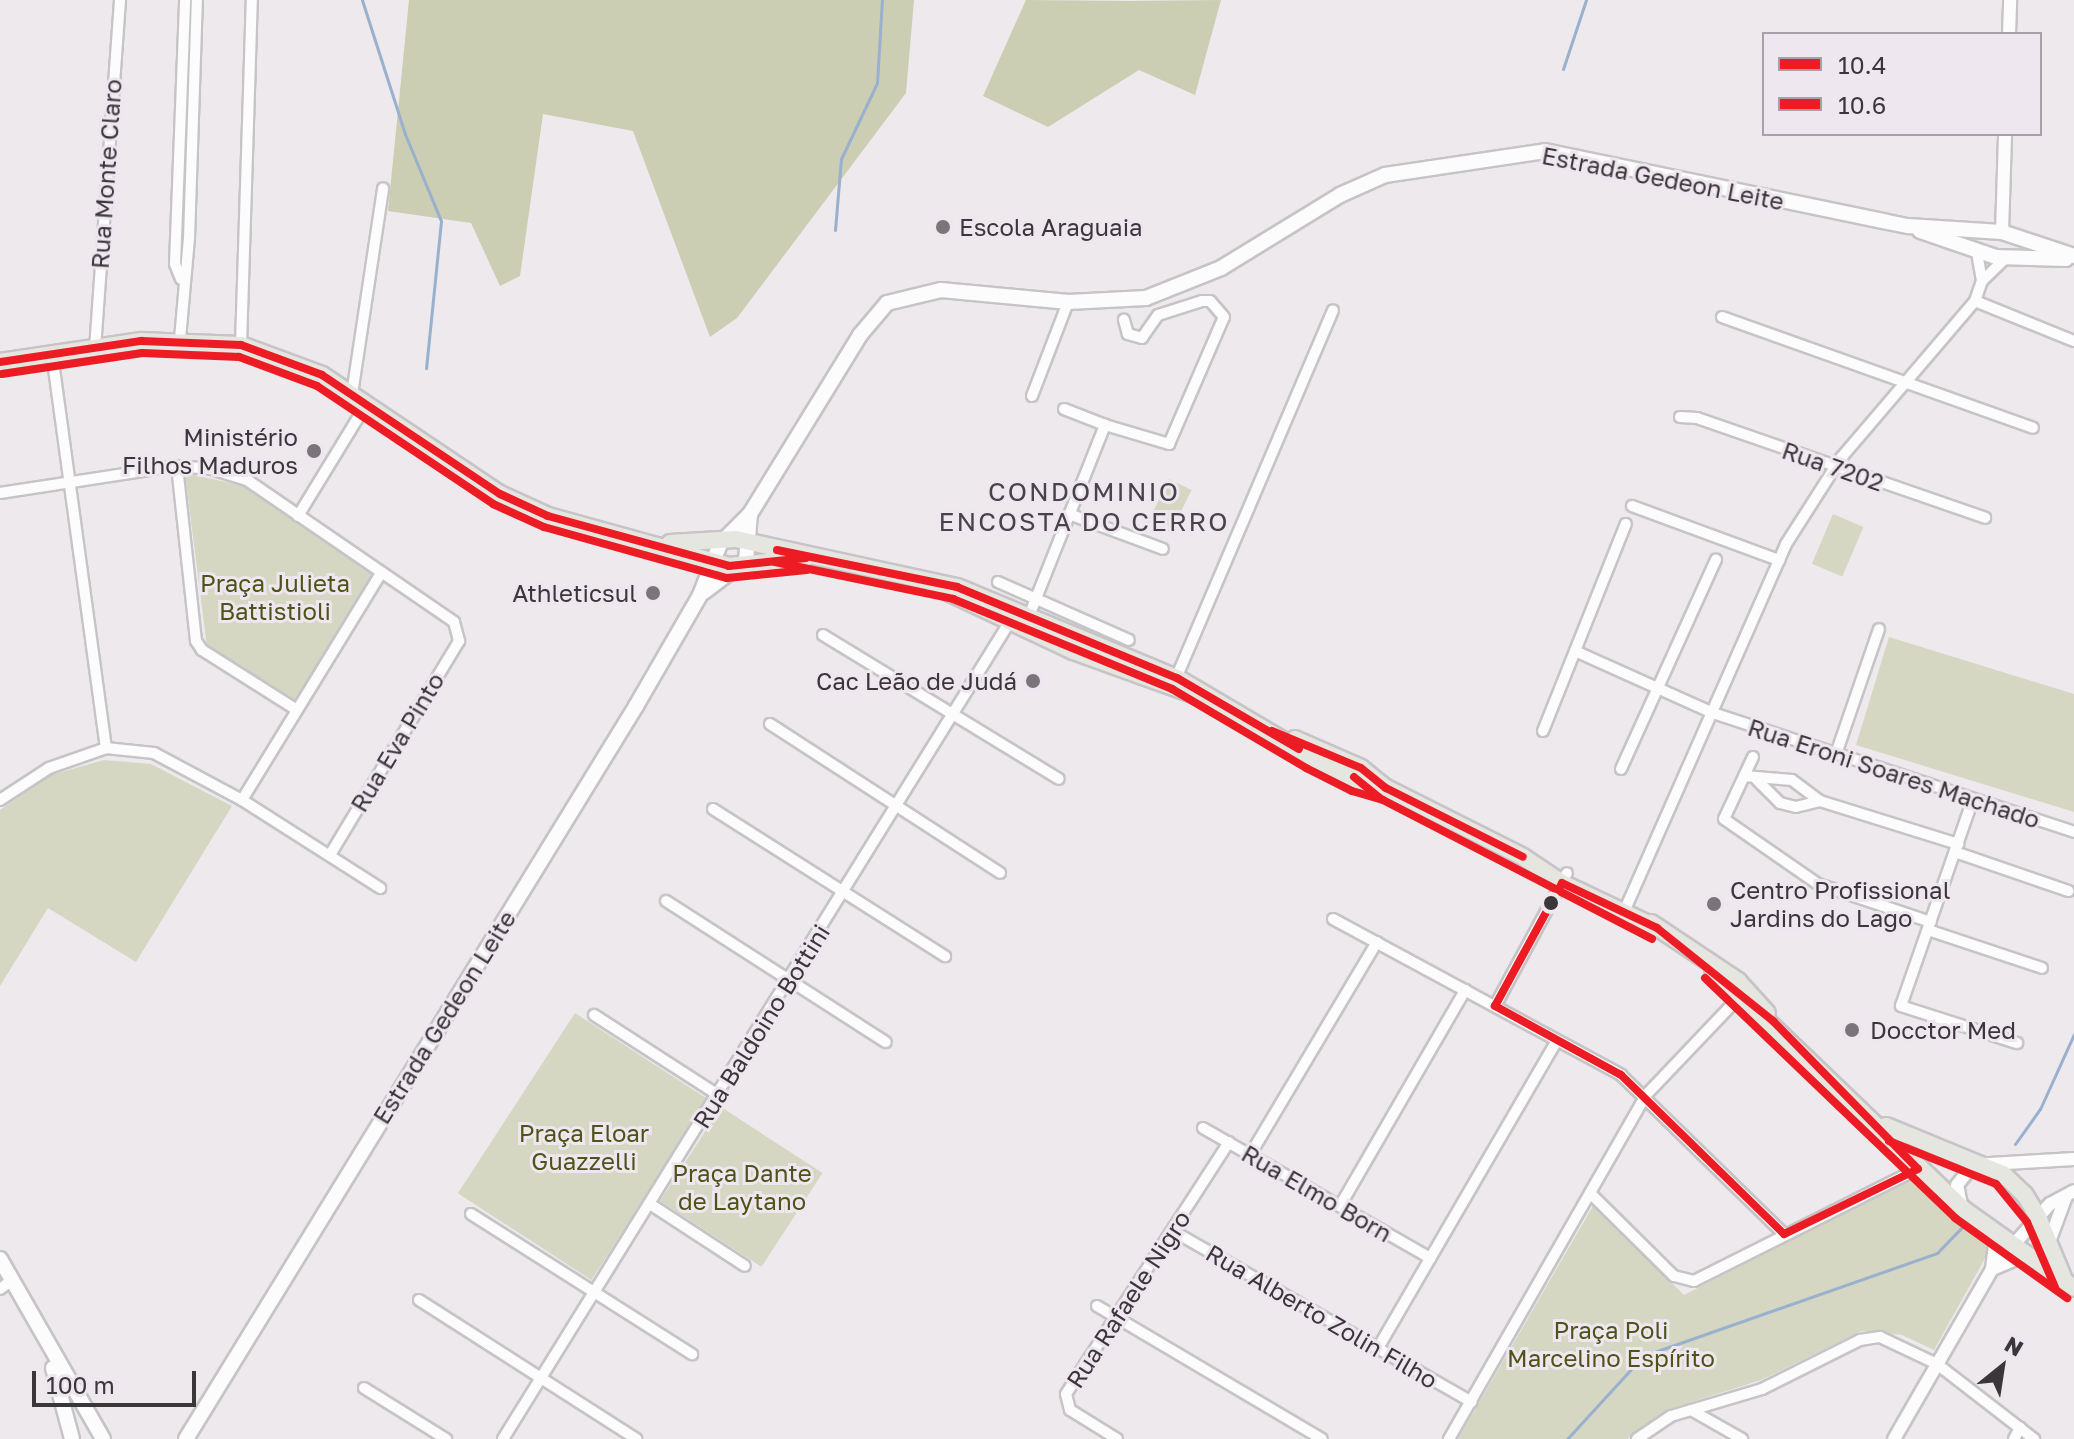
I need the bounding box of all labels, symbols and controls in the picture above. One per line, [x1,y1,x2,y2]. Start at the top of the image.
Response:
legend [1762,32,2042,136]
text: 10.4 [1838,50,1886,79]
street label: Rua Monte Claro [85,78,127,270]
text: 10.6 [1838,90,1886,119]
street label: Estrada Gedeon Leite [1540,140,1786,216]
place label: Escola Araguaia [959,213,1143,241]
marker: Escola Araguaia [934,218,952,236]
place label: Ministério Filhos Maduros [122,423,298,479]
street label: Rua 7202 [1779,435,1887,497]
marker: Ministério Filhos Maduros [305,442,323,460]
district label: CONDOMINIO ENCOSTA DO CERRO [939,476,1229,538]
park label: Praça Julieta Battistioli [200,569,350,625]
place label: Athleticsul [512,579,637,607]
marker: Athleticsul [644,584,662,602]
street label: Rua Eva Pinto [344,667,450,817]
place label: Cac Leão de Judá [816,667,1017,695]
marker: Cac Leão de Judá [1024,672,1042,690]
street label: Rua Eroni Soares Machado [1744,712,2044,834]
place label: Centro Profissional Jardins do Lago [1730,876,1950,932]
unlabelled marker [1543,895,1559,911]
marker: Centro Profissional Jardins do Lago [1705,895,1723,913]
street label: Estrada Gedeon Leite [367,905,521,1129]
street label: Rua Baldoino Bottini [687,919,835,1133]
place label: Docctor Med [1870,1016,2016,1044]
marker: Docctor Med [1841,1019,1863,1041]
park label: Praça Eloar Guazzelli [519,1119,649,1175]
street label: Rua Elmo Born [1237,1138,1397,1248]
park label: Praça Dante de Laytano [672,1159,812,1215]
street label: Rua Rafaele Nigro [1060,1205,1196,1393]
street label: Rua Alberto Zolin Filho [1201,1238,1443,1394]
park label: Praça Poli Marcelino Espírito [1507,1316,1715,1372]
north arrow [1962,1327,2042,1407]
text: N [2000,1330,2028,1362]
scale bar [36,1355,200,1405]
text: 100 m [46,1370,115,1399]

